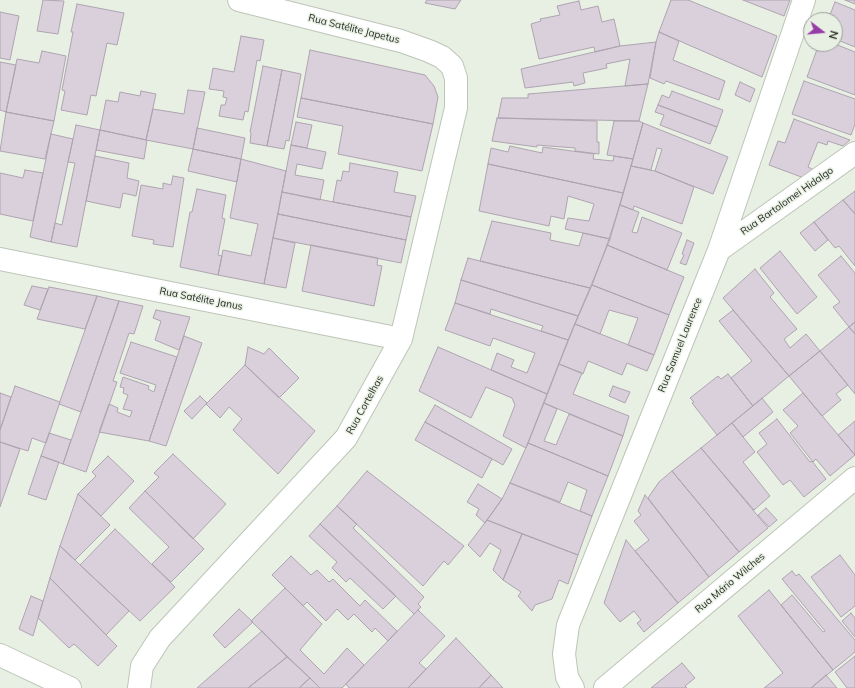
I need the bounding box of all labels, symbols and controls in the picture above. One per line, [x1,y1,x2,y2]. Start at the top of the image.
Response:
street label: Rua Satélite Japetus [307,12,401,46]
north arrow [803,12,843,52]
text: N [826,29,841,41]
street label: Rua Bartolomei Hidalgo [738,164,836,238]
street label: Rua Satélite Janus [158,285,244,313]
street label: Rua Samuel Laurence [656,296,704,394]
street label: Rua Cortelhas [344,373,386,437]
street label: Rua Mário Wilches [693,550,767,616]

